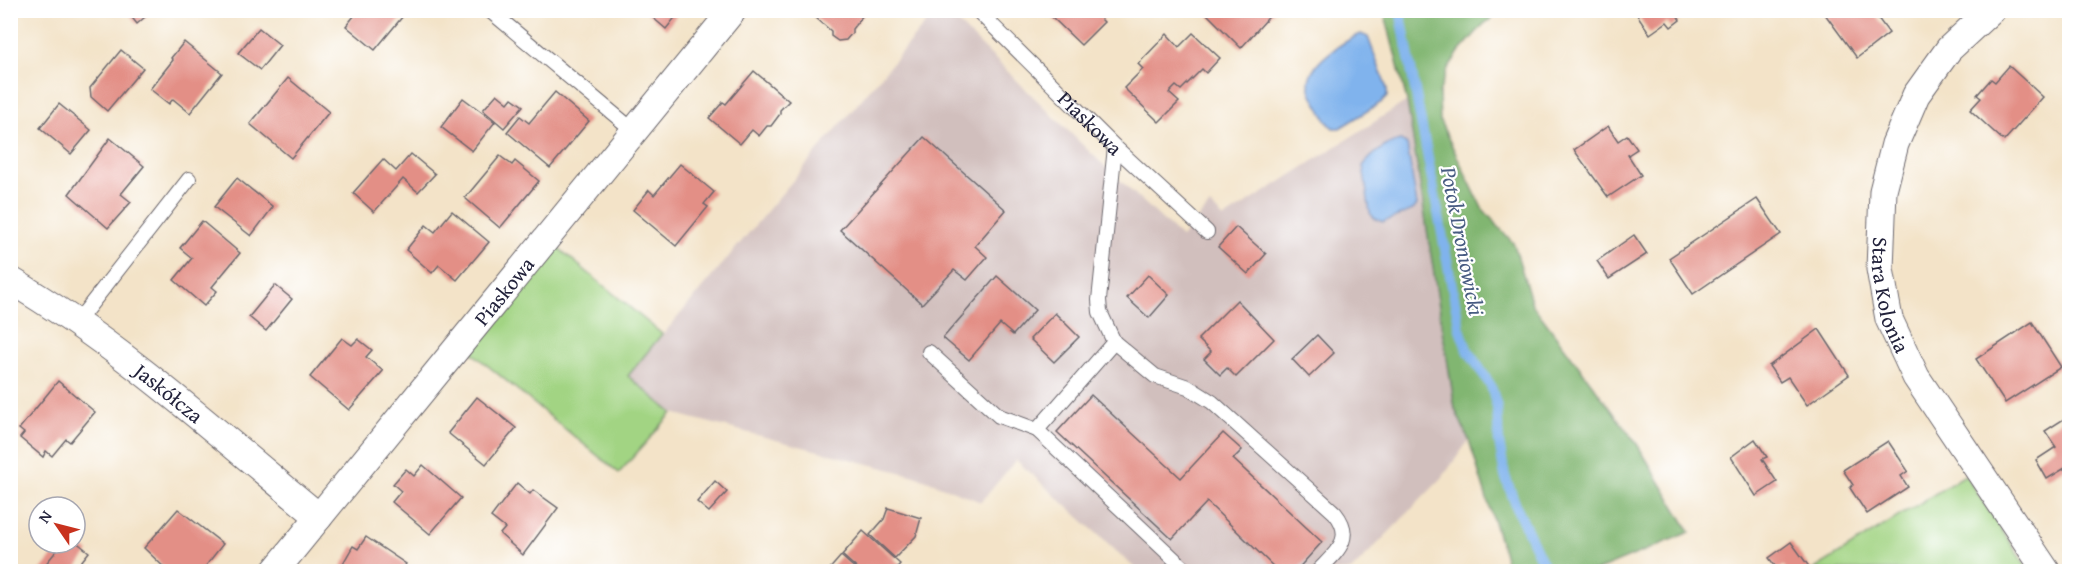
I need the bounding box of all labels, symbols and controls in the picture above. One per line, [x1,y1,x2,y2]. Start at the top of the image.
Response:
street label: Piaskowa [1051,83,1130,162]
water label: Potok Droniowicki [1433,163,1493,318]
street label: Stara Kolonia [1864,237,1918,358]
street label: Piaskowa [466,250,541,332]
street label: Jaskółcza [125,353,210,430]
north arrow [27,495,87,555]
text: N [32,505,58,528]

